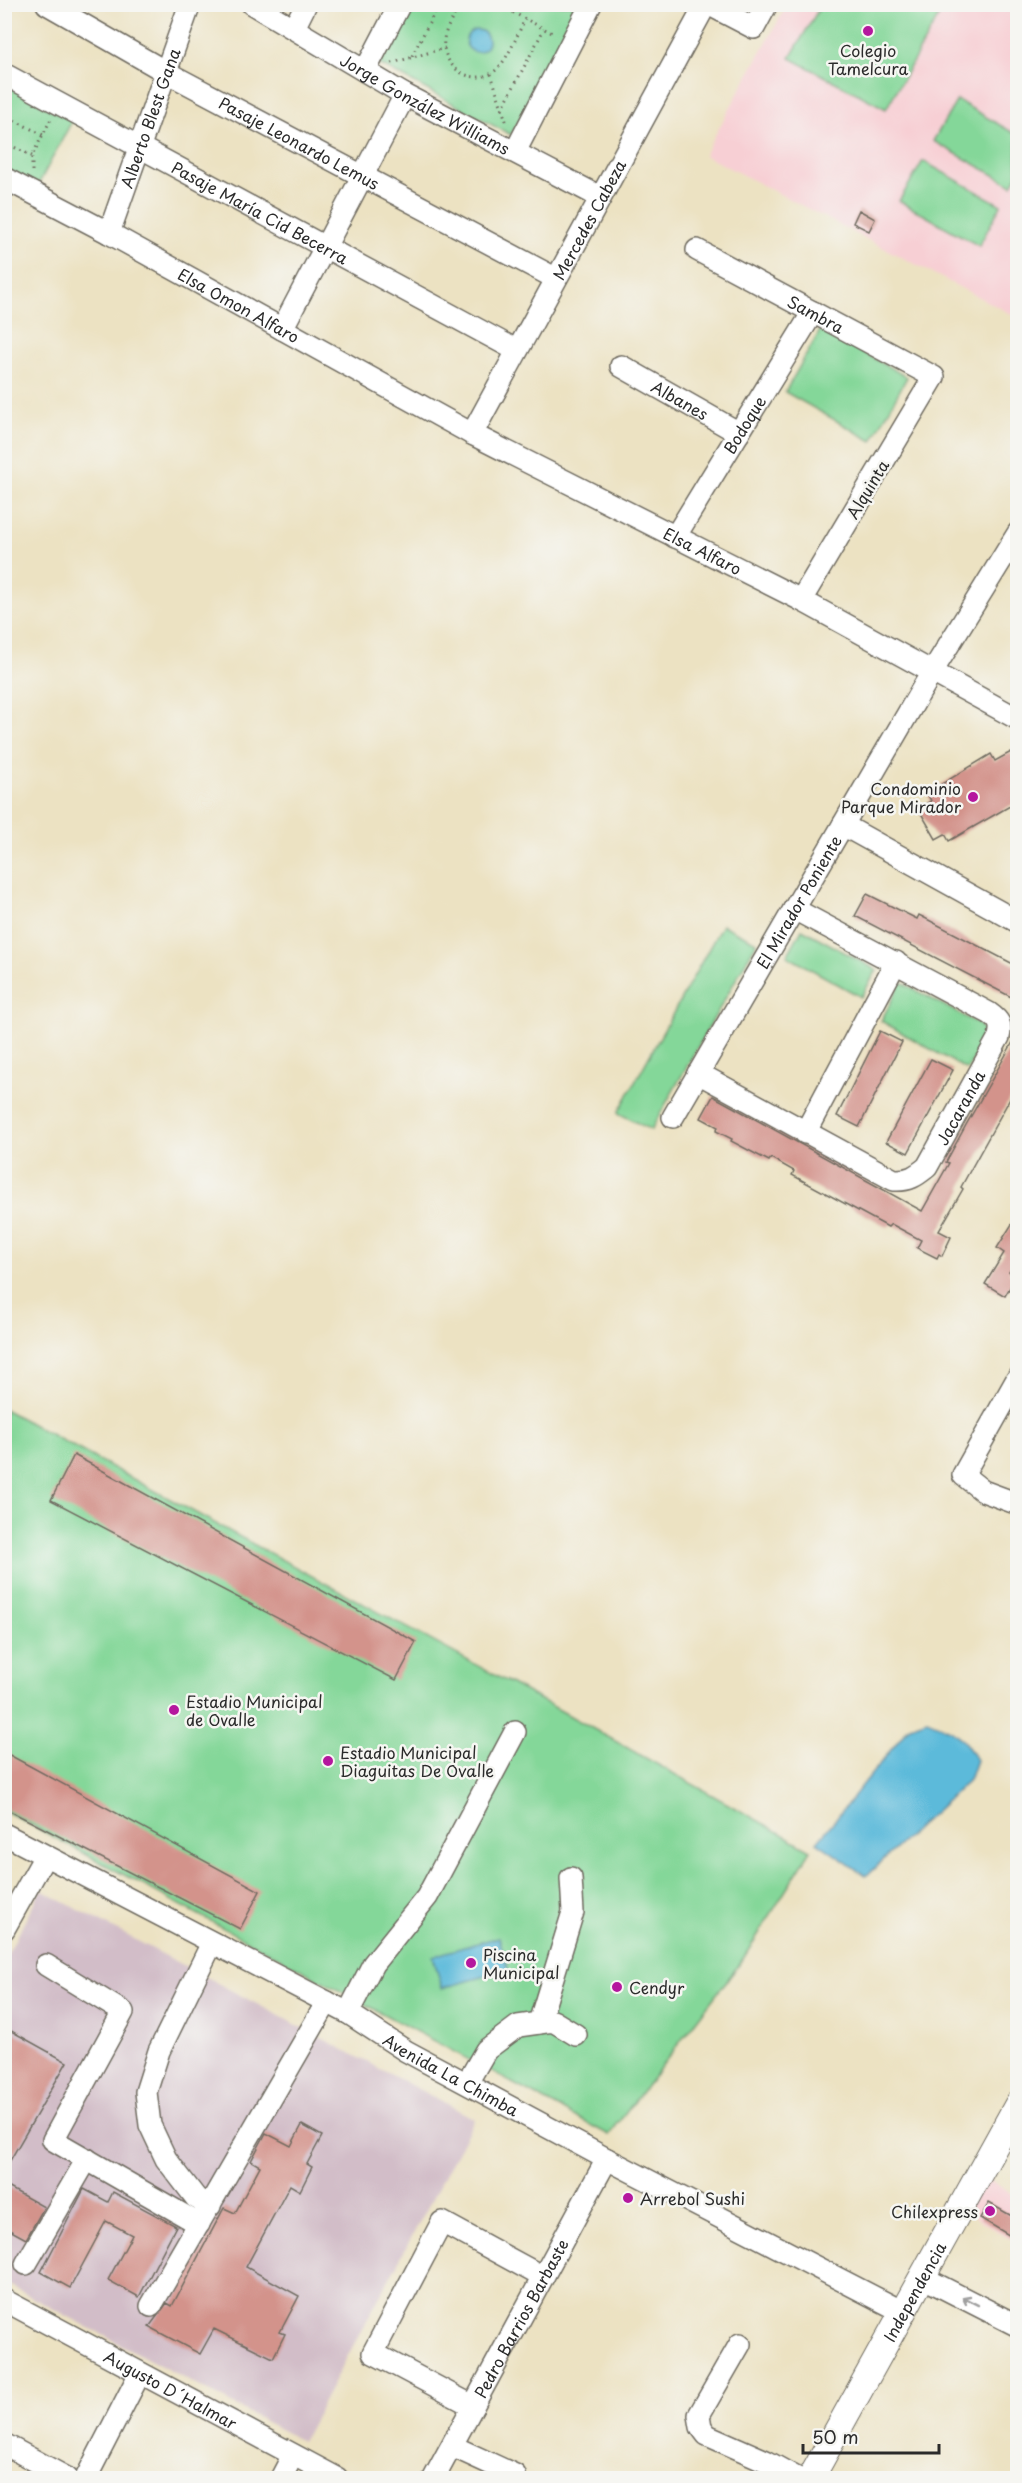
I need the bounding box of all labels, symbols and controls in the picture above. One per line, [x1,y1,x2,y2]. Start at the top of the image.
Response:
marker: Colegio Tamelcura [861,24,875,38]
place label: Colegio Tamelcura [828,38,909,80]
street label: Alberto Blest Gana [114,45,185,191]
street label: Jorge González Williams [336,47,514,160]
street label: Pasaje Leonardo Lemus [215,90,384,195]
street label: Pasaje María Cid Becerra [168,155,353,269]
street label: Mercedes Cabeza [546,155,631,284]
street label: Elsa Omon Alfaro [174,262,304,348]
street label: Sambra [783,289,849,339]
street label: Albanes [647,374,713,425]
street label: Bodoque [717,391,771,458]
street label: Alquinta [840,455,894,523]
street label: Elsa Alfaro [660,521,746,580]
place label: Condominio Parque Mirador [841,776,962,818]
marker: Condominio Parque Mirador [966,790,980,804]
street label: El Mirador Poniente [750,830,847,973]
street label: Jacaranda [930,1066,990,1149]
place label: Estadio Municipal de Ovalle [186,1689,323,1731]
marker: Estadio Municipal de Ovalle [167,1703,181,1717]
place label: Estadio Municipal Diaguitas De Ovalle [340,1740,494,1782]
marker: Estadio Municipal Diaguitas De Ovalle [321,1754,335,1768]
place label: Piscina Municipal [483,1942,560,1984]
marker: Piscina Municipal [464,1956,478,1970]
place label: Cendyr [629,1975,685,1999]
marker: Cendyr [610,1980,624,1994]
street label: Avenida La Chimba [379,2027,524,2122]
place label: Arrebol Sushi [640,2186,745,2210]
marker: Arrebol Sushi [621,2191,635,2205]
place label: Chilexpress [891,2199,978,2223]
marker: Chilexpress [983,2204,997,2218]
street label: Pedro Barrios Barbaste [468,2234,574,2402]
street label: Independencia [877,2237,952,2346]
one-way arrow [961,2295,979,2307]
street label: Augusto D´Halmar [100,2344,242,2435]
scale bar [803,2417,940,2455]
text: 50 m [812,2423,859,2450]

